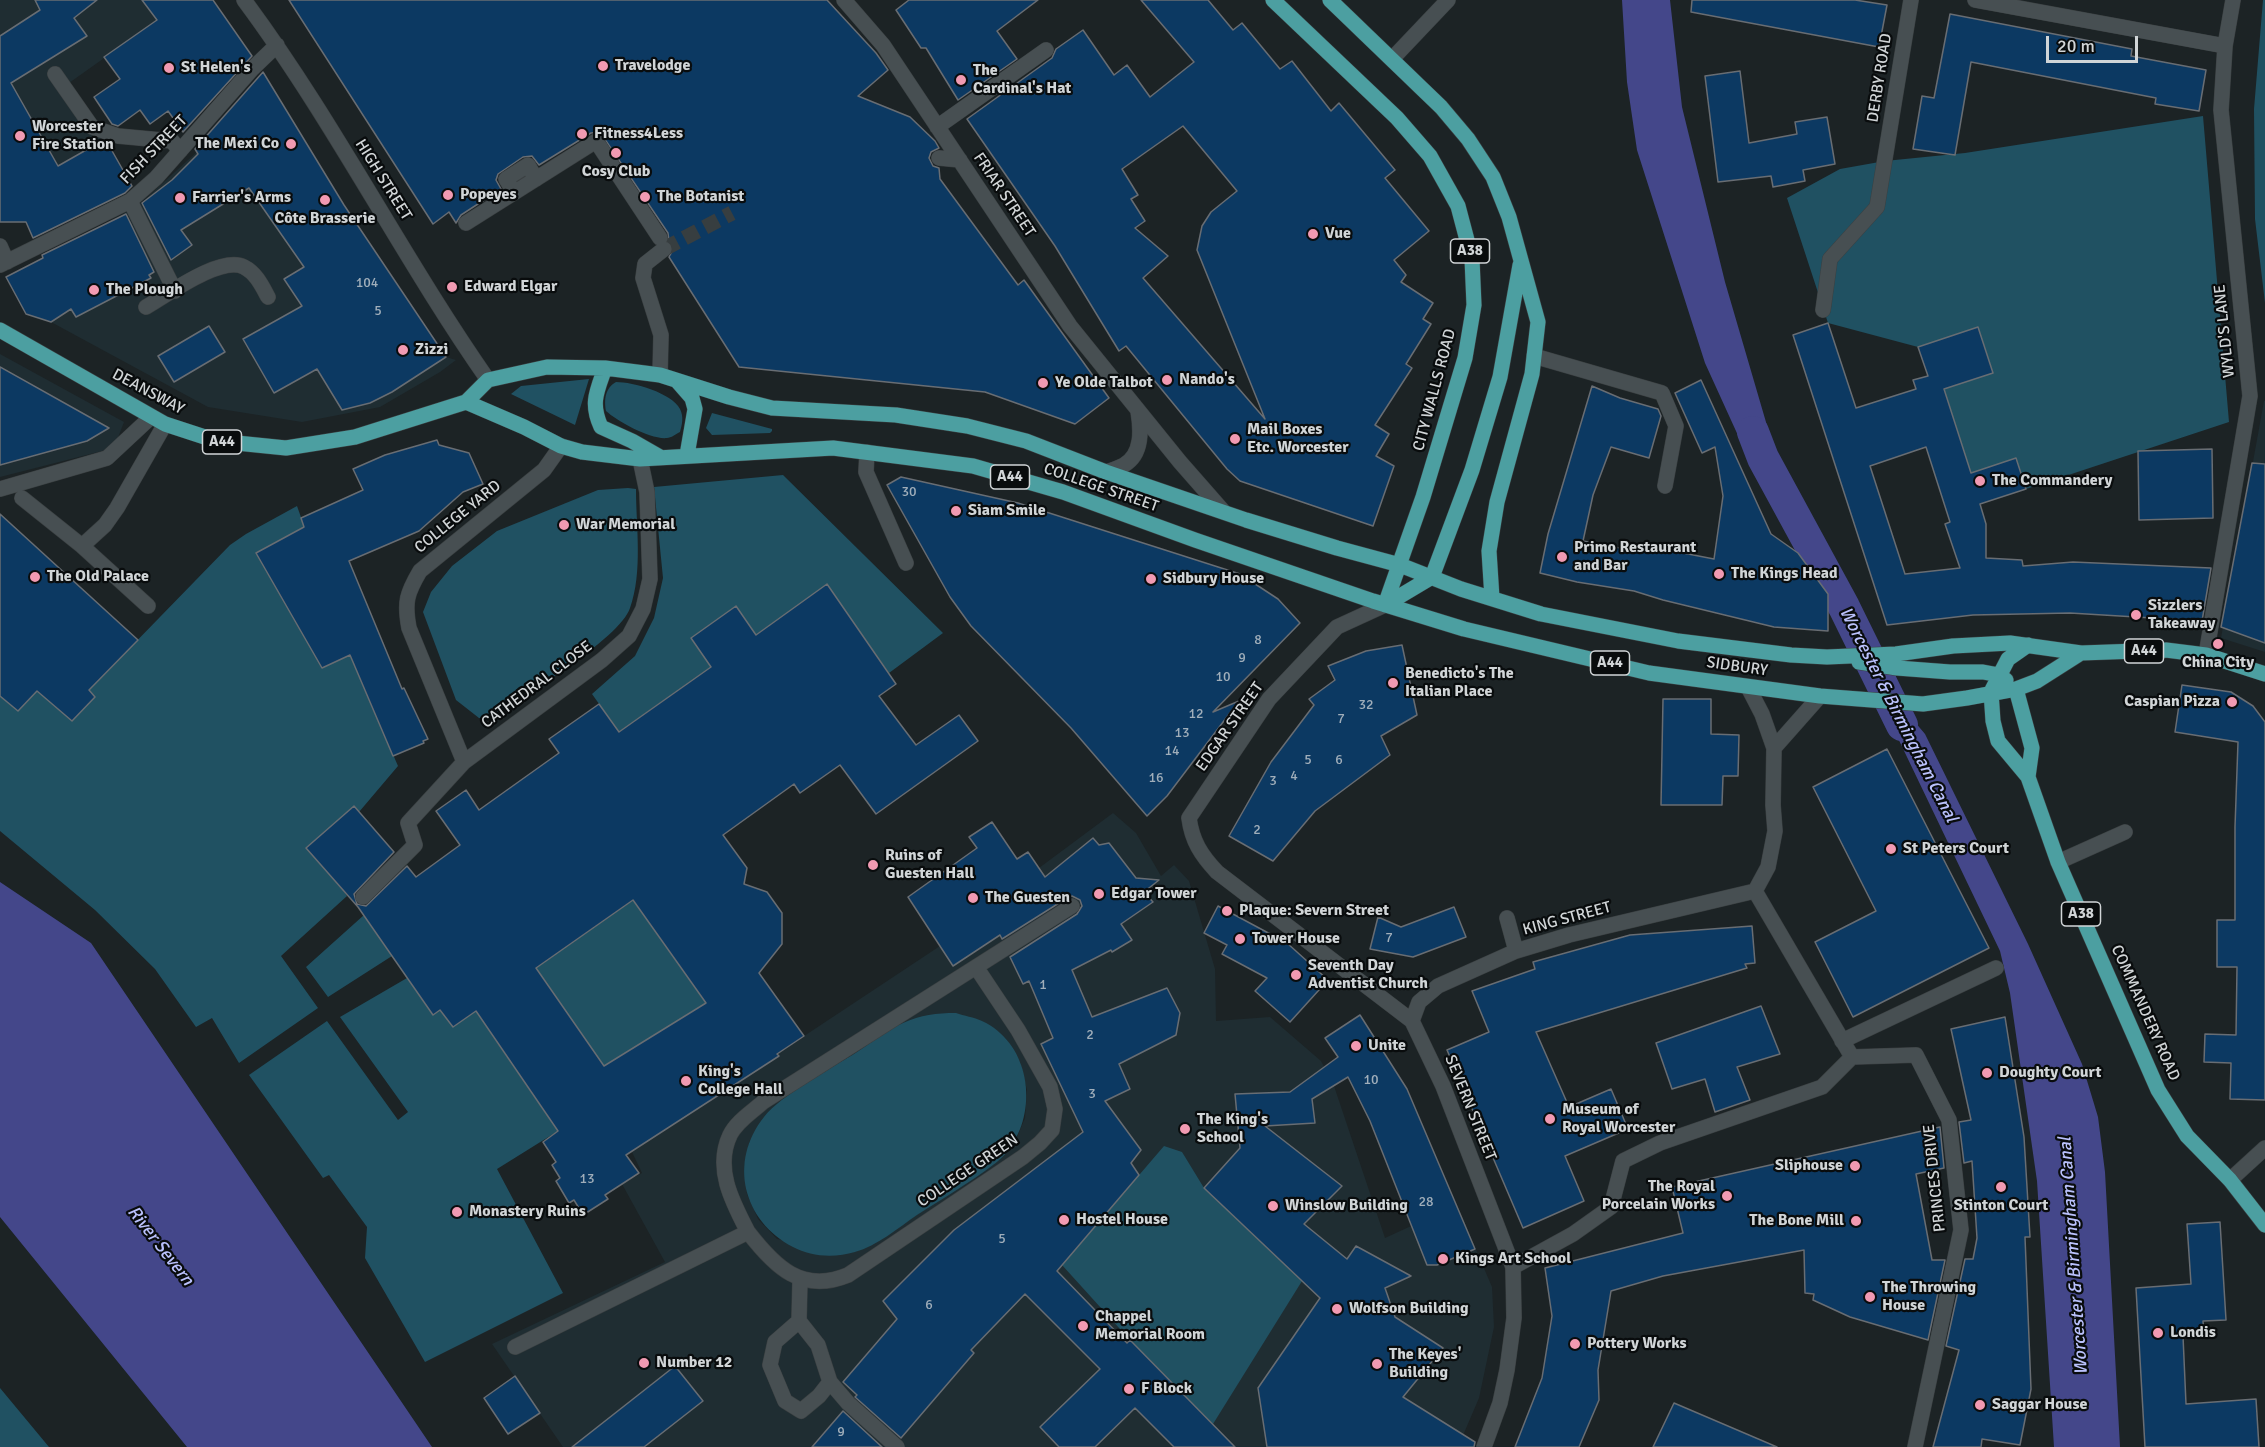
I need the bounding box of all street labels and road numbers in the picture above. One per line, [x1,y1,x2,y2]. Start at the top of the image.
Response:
street label: DERBY ROAD [1863,32,1897,124]
street label: FISH STREET [116,112,192,188]
street label: HIGH STREET [350,136,416,224]
street label: FRIAR STREET [969,149,1039,241]
road number: A38 [1450,239,1490,263]
street label: WYLD'S LANE [2211,283,2239,379]
street label: CITY WALLS ROAD [1410,327,1460,453]
street label: DEANSWAY [109,365,187,419]
road number: A44 [202,430,242,454]
street label: COLLEGE STREET [1041,459,1161,517]
road number: A44 [990,465,1030,489]
street label: COLLEGE YARD [411,476,505,558]
street label: CATHEDRAL CLOSE [478,637,596,733]
road number: A44 [2124,639,2164,663]
road number: A44 [1590,651,1630,675]
street label: SIDBURY [1705,653,1769,681]
street label: EDGAR STREET [1192,679,1268,775]
street label: KING STREET [1521,898,1613,940]
road number: A38 [2062,902,2100,926]
street label: COMMANDERY ROAD [2106,942,2184,1084]
street label: SEVERN STREET [1440,1052,1500,1164]
street label: PRINCES DRIVE [1920,1123,1950,1233]
street label: COLLEGE GREEN [914,1130,1022,1212]

